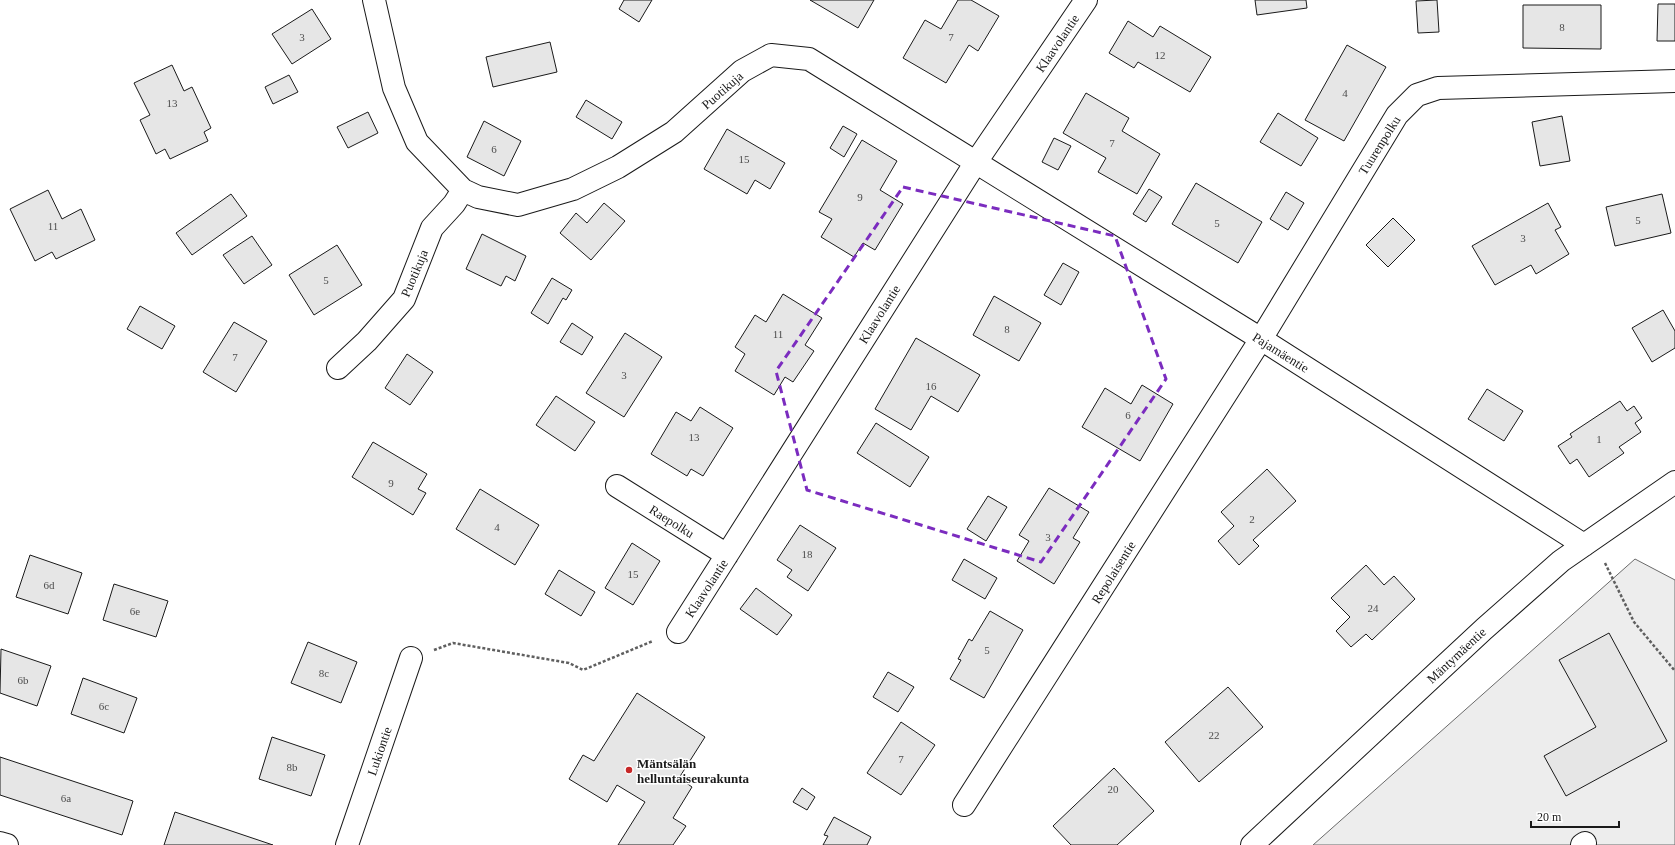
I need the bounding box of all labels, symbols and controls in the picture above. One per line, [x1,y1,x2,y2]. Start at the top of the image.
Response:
street label: Klaavolantie [1033,11,1082,75]
house number: 8 [1559,21,1565,33]
house number: 3 [299,31,305,43]
house number: 7 [948,31,954,43]
house number: 12 [1155,49,1166,61]
street label: Puotikuja [699,68,746,112]
house number: 4 [1342,87,1348,99]
house number: 13 [167,97,178,109]
street label: Tuurenpolku [1355,113,1404,178]
house number: 7 [1109,137,1115,149]
house number: 6 [491,143,497,155]
house number: 15 [739,153,750,165]
house number: 9 [857,191,863,203]
house number: 5 [1635,214,1641,226]
house number: 5 [1214,217,1220,229]
house number: 11 [48,220,58,232]
house number: 3 [1520,232,1526,244]
street label: Puotikuja [398,247,431,299]
house number: 5 [323,274,329,286]
street label: Klaavolantie [855,282,904,346]
house number: 8 [1004,323,1010,335]
house number: 11 [773,328,783,340]
street label: Pajamäentie [1250,329,1312,376]
house number: 7 [232,351,238,363]
house number: 3 [621,369,627,381]
house number: 16 [926,380,937,392]
house number: 6 [1125,409,1131,421]
house number: 13 [689,431,700,443]
house number: 1 [1596,433,1602,445]
house number: 9 [388,477,394,489]
street label: Raepolku [647,502,697,541]
house number: 2 [1249,513,1255,525]
house number: 4 [494,521,500,533]
house number: 3 [1045,531,1051,543]
street label: Repolaisentie [1088,538,1139,606]
house number: 18 [802,548,813,560]
street label: Klaavolantie [682,556,731,620]
house number: 15 [628,568,639,580]
house number: 6d [44,579,55,591]
house number: 24 [1368,602,1379,614]
house number: 6e [130,605,140,617]
street label: Mäntymäentie [1424,624,1489,686]
house number: 5 [984,644,990,656]
house number: 8c [319,667,329,679]
house number: 6b [18,674,29,686]
house number: 6c [99,700,109,712]
street label: Lukiontie [364,725,395,778]
house number: 22 [1209,729,1220,741]
house number: 7 [898,753,904,765]
place label: Mäntsälän helluntaiseurakunta [637,756,749,786]
house number: 8b [287,761,298,773]
marker: Mäntsälän helluntaiseurakunta [624,765,634,775]
house number: 20 [1108,783,1119,795]
house number: 6a [61,792,71,804]
scale bar [1531,803,1619,829]
text: 20 m [1537,810,1562,824]

